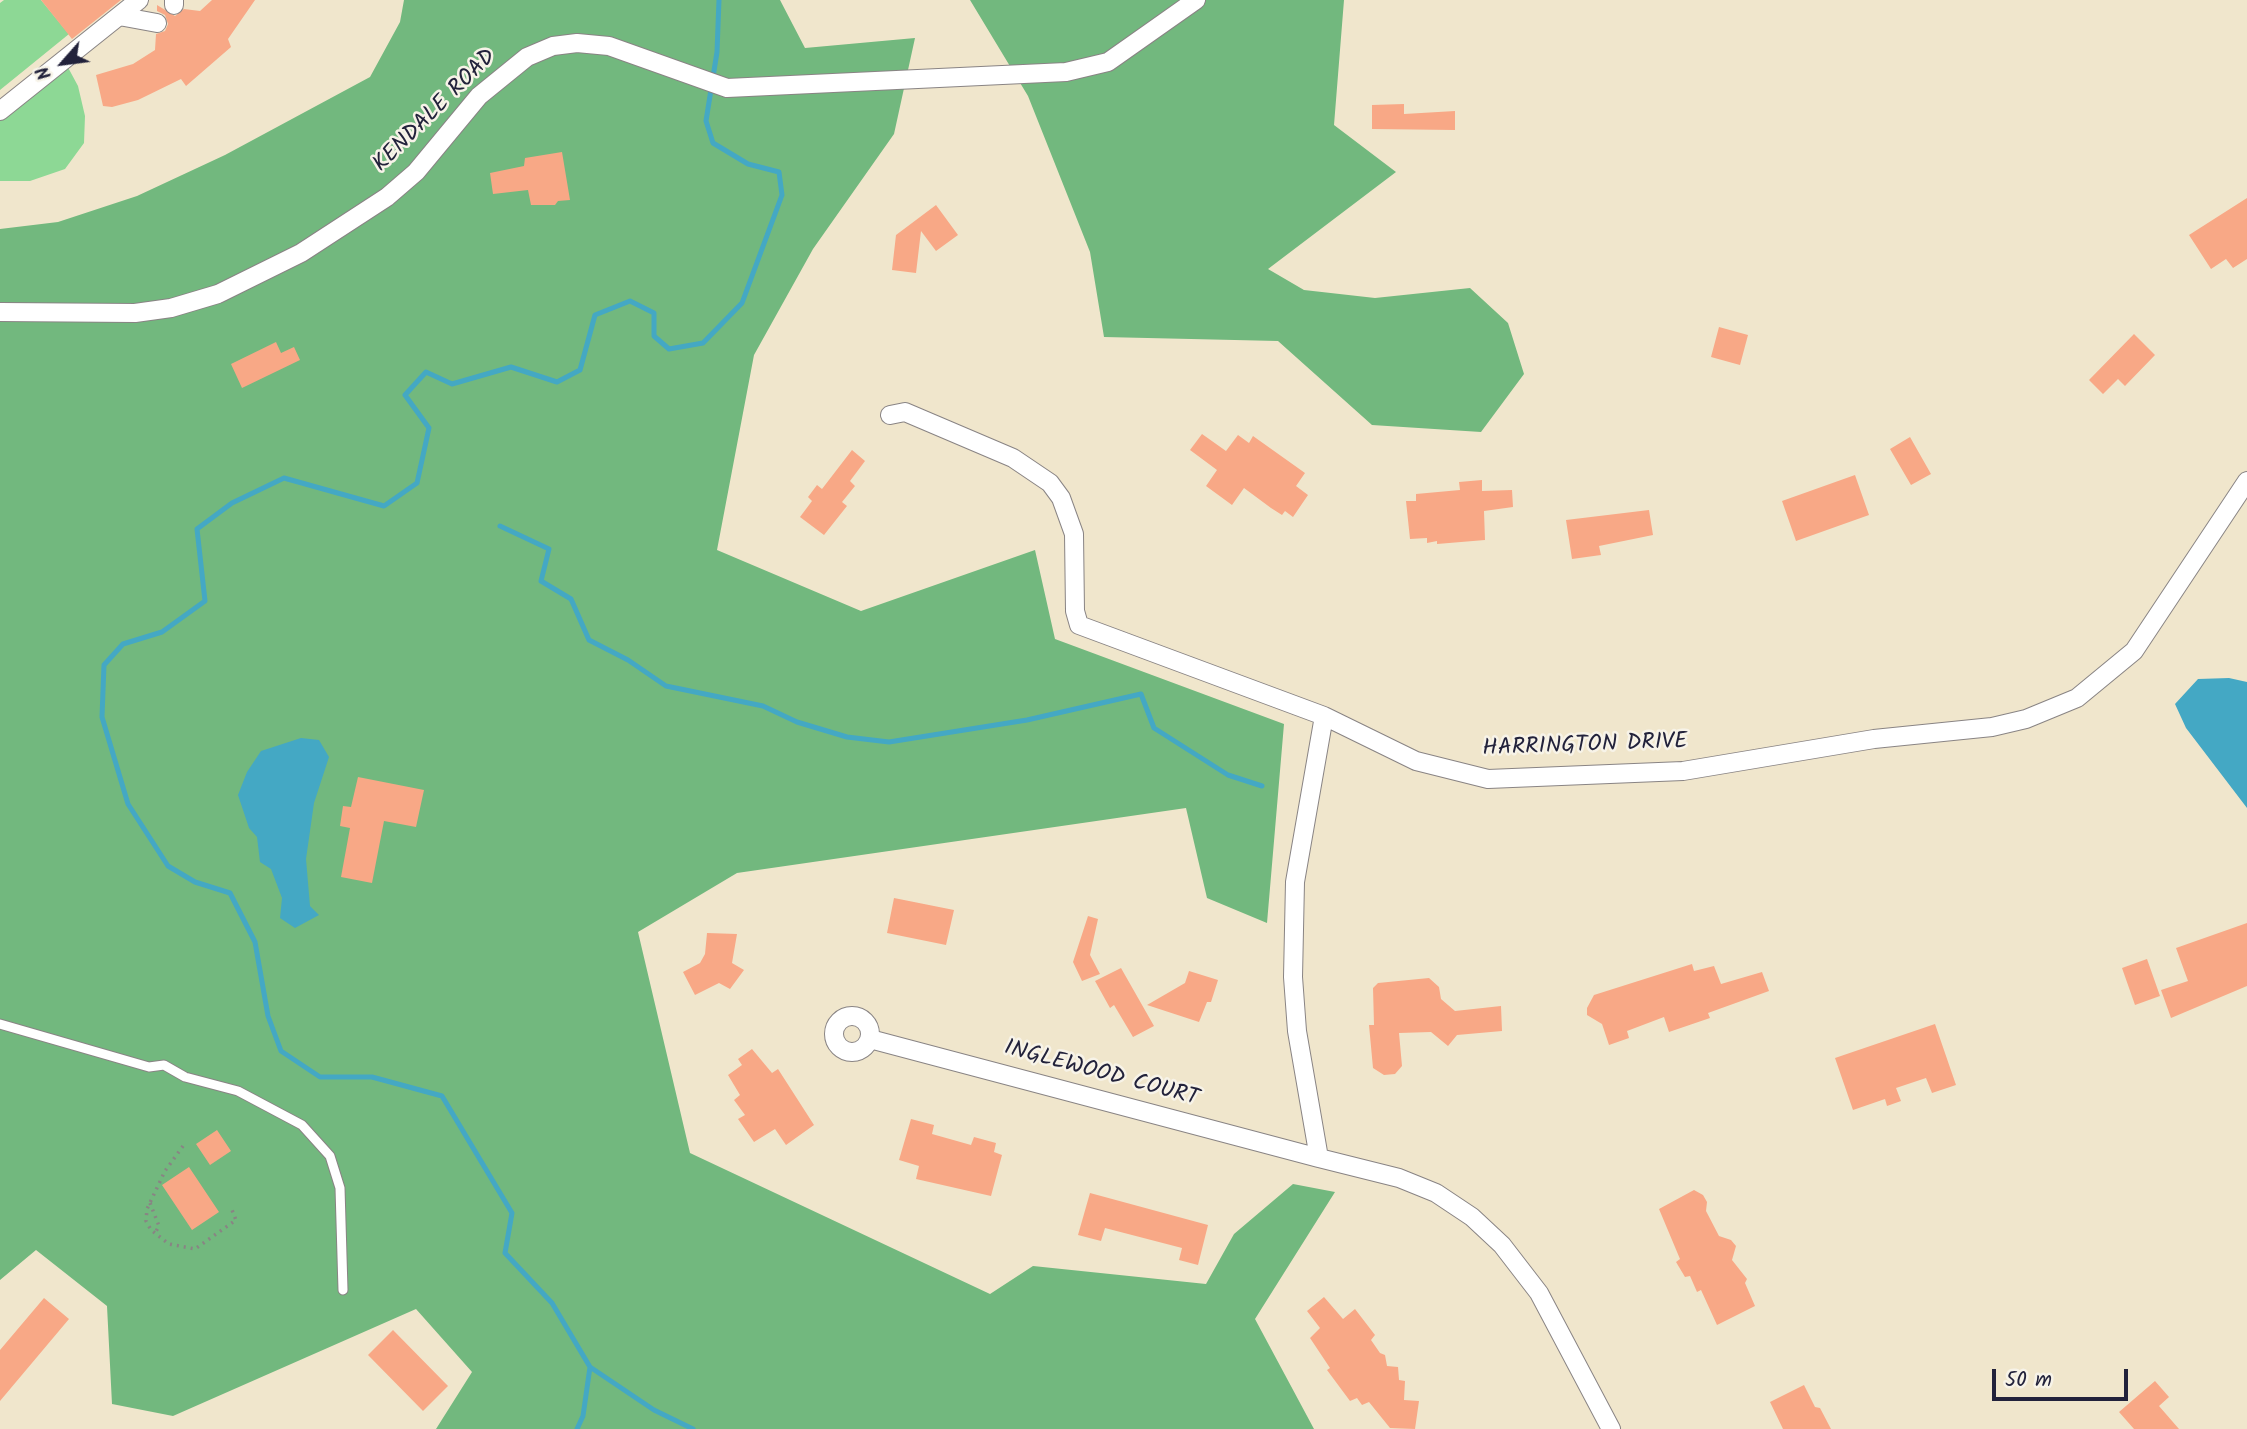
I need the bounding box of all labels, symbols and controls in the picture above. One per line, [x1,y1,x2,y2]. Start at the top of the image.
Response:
north arrow [28,28,98,98]
street label: KENDALE ROAD [369,45,503,179]
text: N [28,61,61,85]
street label: HARRINGTON DRIVE [1482,730,1688,764]
street label: INGLEWOOD COURT [1001,1036,1201,1114]
scale bar [1995,1356,2132,1400]
text: 50 m [2005,1364,2052,1397]

